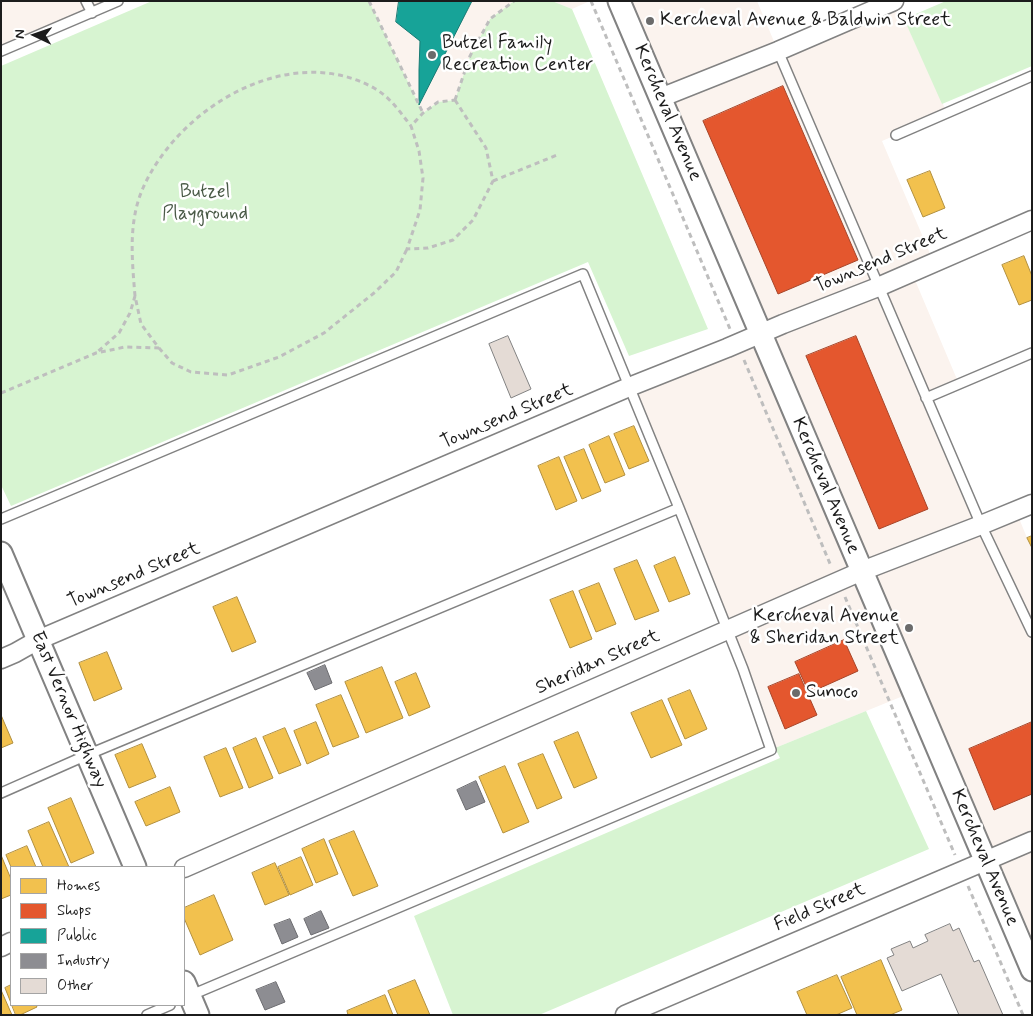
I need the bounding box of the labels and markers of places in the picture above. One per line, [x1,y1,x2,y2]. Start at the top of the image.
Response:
place label: Kercheval Avenue & Baldwin Street [660,10,951,32]
marker: Kercheval Avenue & Baldwin Street [644,15,656,27]
place label: Butzel Family Recreation Center [442,33,593,77]
marker: Butzel Family Recreation Center [426,49,438,61]
place label: Kercheval Avenue & Sheridan Street [750,606,899,650]
marker: Kercheval Avenue & Sheridan Street [903,622,915,634]
place label: Sunoco [806,682,858,704]
marker: Sunoco [790,687,802,699]

